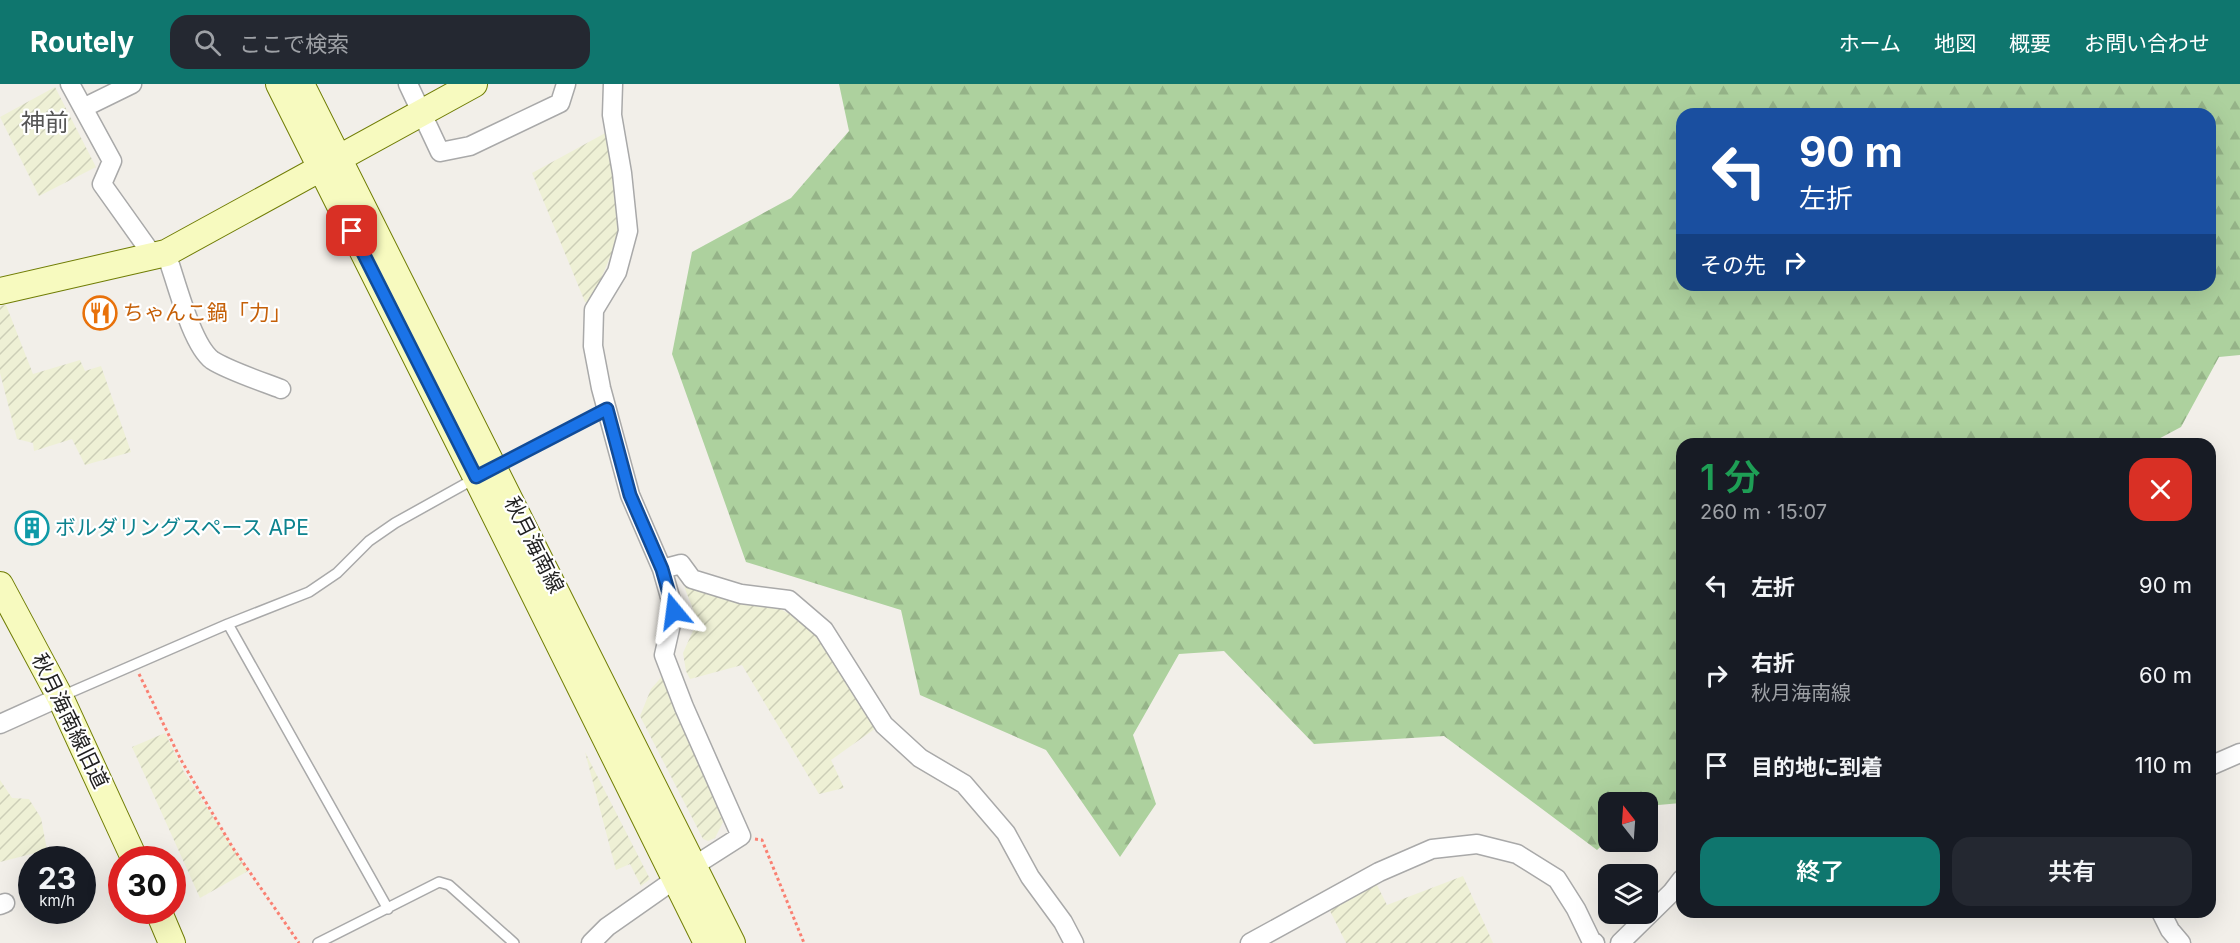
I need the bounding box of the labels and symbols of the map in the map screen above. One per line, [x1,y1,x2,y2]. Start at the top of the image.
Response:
district label: 神前 [21,108,69,137]
pin [326,205,377,256]
restaurant icon: ちゃんこ鍋「力」 [82,295,118,331]
place label: ちゃんこ鍋「力」 [123,300,291,325]
street label: 秋月海南線 [499,492,569,597]
building icon: ボルダリングスペース APE [14,510,50,546]
place label: ボルダリングスペース APE [55,515,309,540]
position arrow [642,579,706,643]
street label: 秋月海南線旧道 [27,649,114,792]
north arrow [1598,792,1658,852]
speed limit sign: 30 [108,846,186,924]

